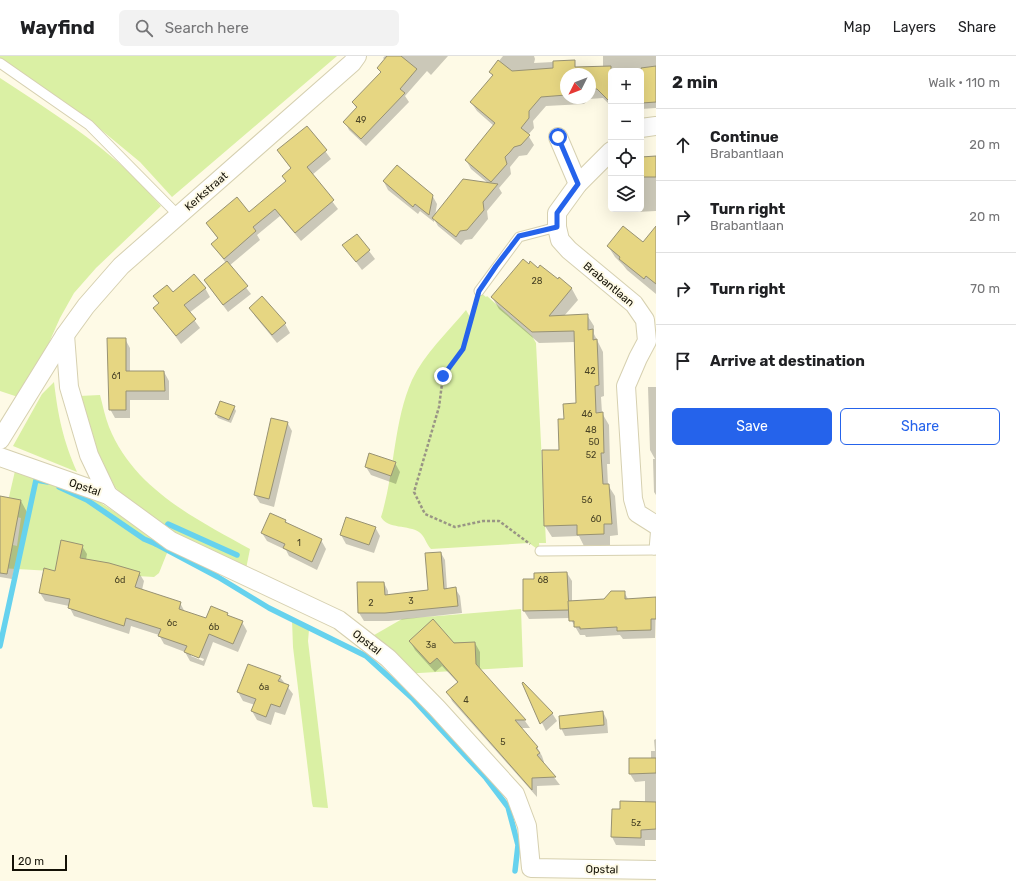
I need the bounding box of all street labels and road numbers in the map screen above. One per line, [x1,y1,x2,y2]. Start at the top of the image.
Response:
street label: Kerkstraat [182,169,231,214]
street label: Brabantlaan [581,259,637,309]
street label: Opstal [67,476,102,499]
street label: Opstal [350,627,384,658]
street label: Opstal [586,863,618,876]

